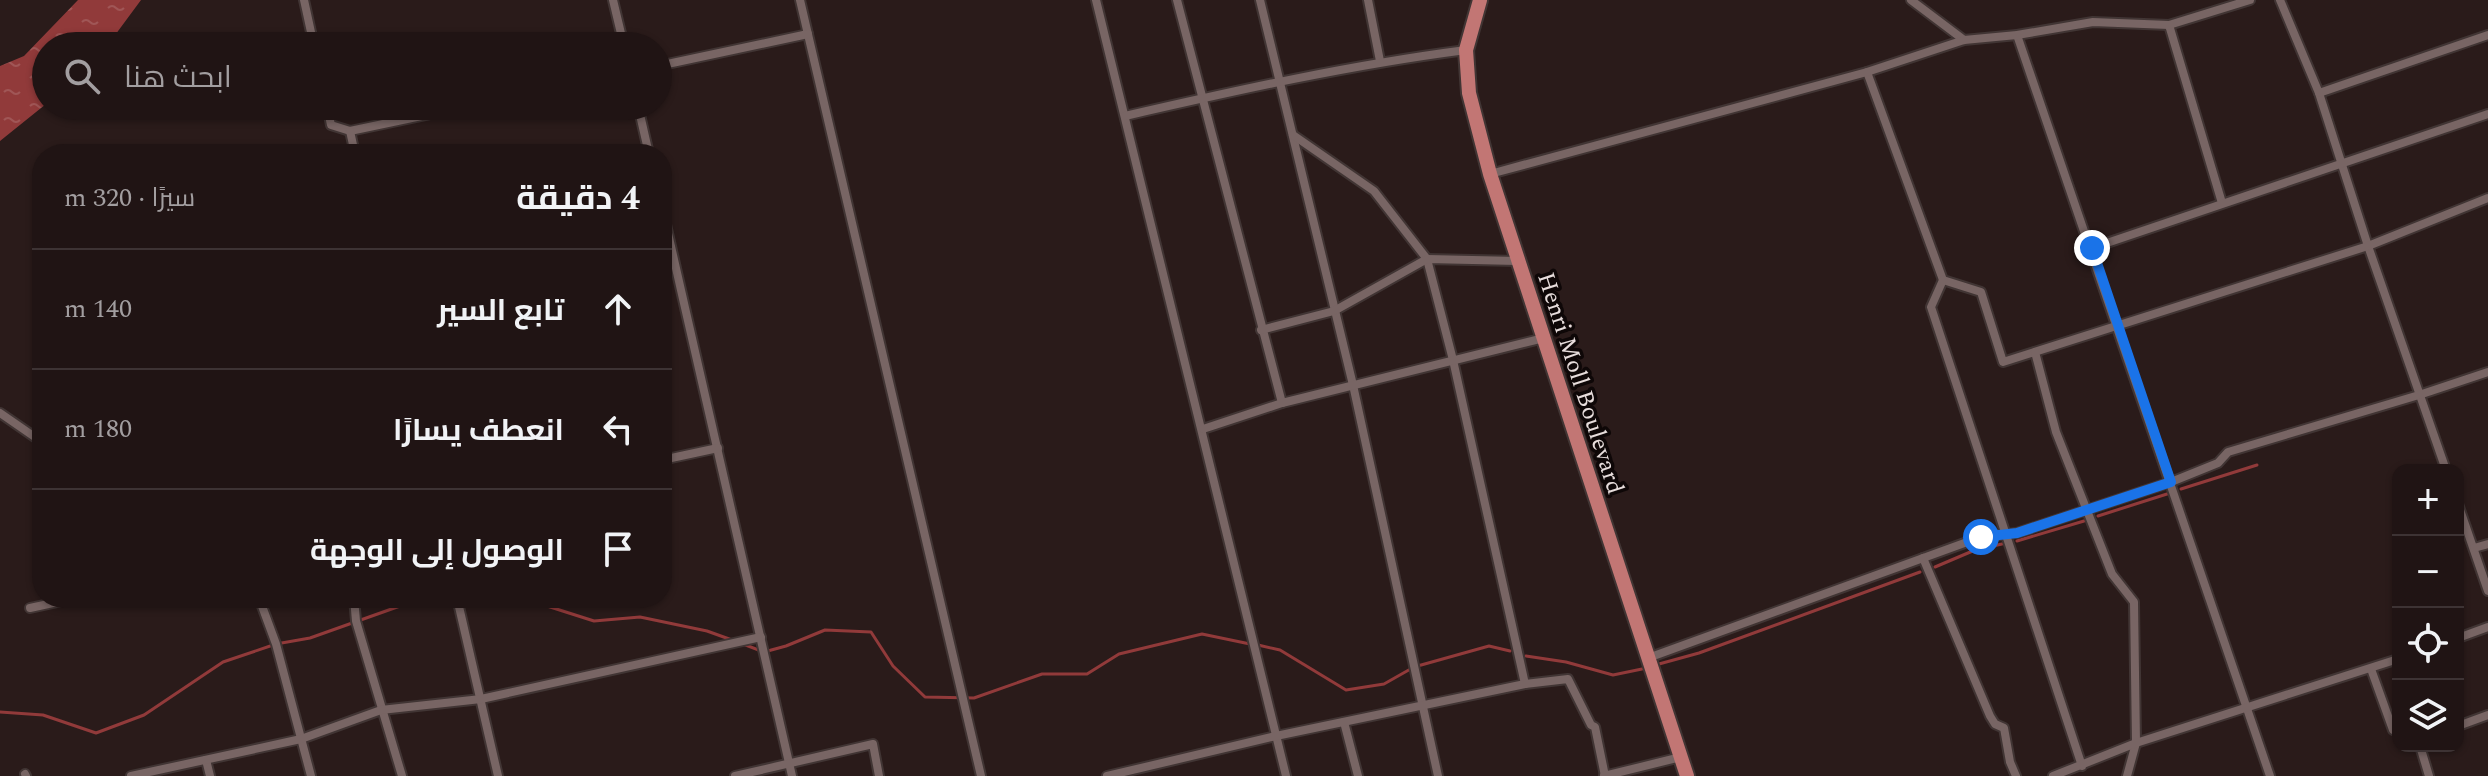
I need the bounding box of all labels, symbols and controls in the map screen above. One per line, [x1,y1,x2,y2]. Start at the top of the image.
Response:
search box [32,32,672,120]
icon: search [60,54,104,98]
text: ابحث هنا [124,55,232,101]
text: 4 دقيقة [516,173,640,225]
text: سيرًا · 320 m [64,178,195,218]
route end [2074,230,2110,266]
street label: Henri Moll Boulevard [1527,268,1633,499]
icon: ahead [596,287,640,331]
text: تابع السير [437,288,564,334]
text: 140 m [64,289,132,329]
icon: left [596,407,640,451]
text: انعطف يسارًا [393,408,564,454]
text: 180 m [64,409,132,449]
map controls [2392,464,2464,752]
button: + [2392,464,2464,536]
route start [1963,519,1999,555]
icon: arrive [596,527,640,571]
text: الوصول إلى الوجهة [310,528,564,574]
button: − [2392,536,2464,608]
button: locate [2392,608,2464,680]
button: layers [2392,680,2464,752]

